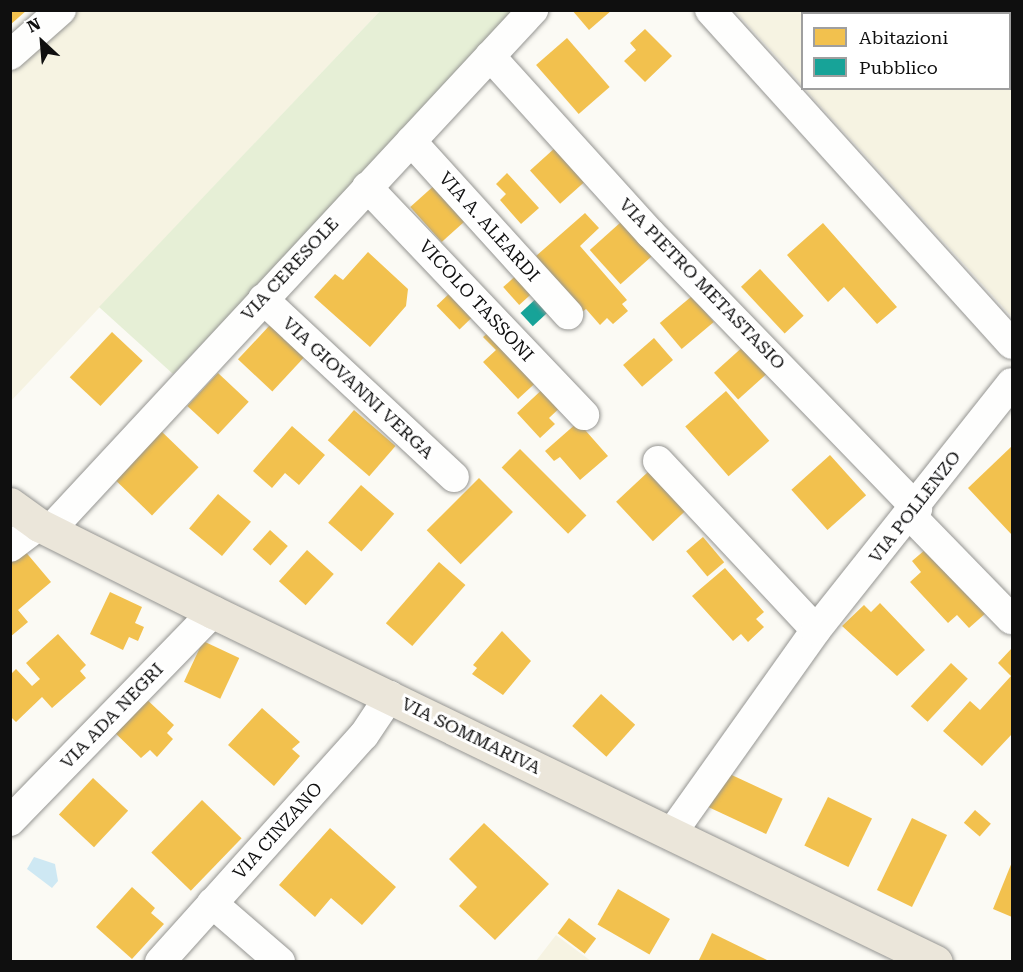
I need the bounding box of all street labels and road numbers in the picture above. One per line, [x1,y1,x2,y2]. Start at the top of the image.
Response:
street label: VIA A. ALEARDI [434,168,544,286]
street label: VIA PIETRO METASTASIO [614,194,790,374]
street label: VIA CERESOLE [237,213,343,325]
street label: VICOLO TASSONI [414,236,538,366]
street label: VIA GIOVANNI VERGA [278,312,438,464]
street label: VIA POLLENZO [865,447,965,567]
street label: VIA ADA NEGRI [56,659,168,773]
street label: VIA SOMMARIVA [398,693,544,779]
street label: VIA CINZANO [229,778,327,884]

